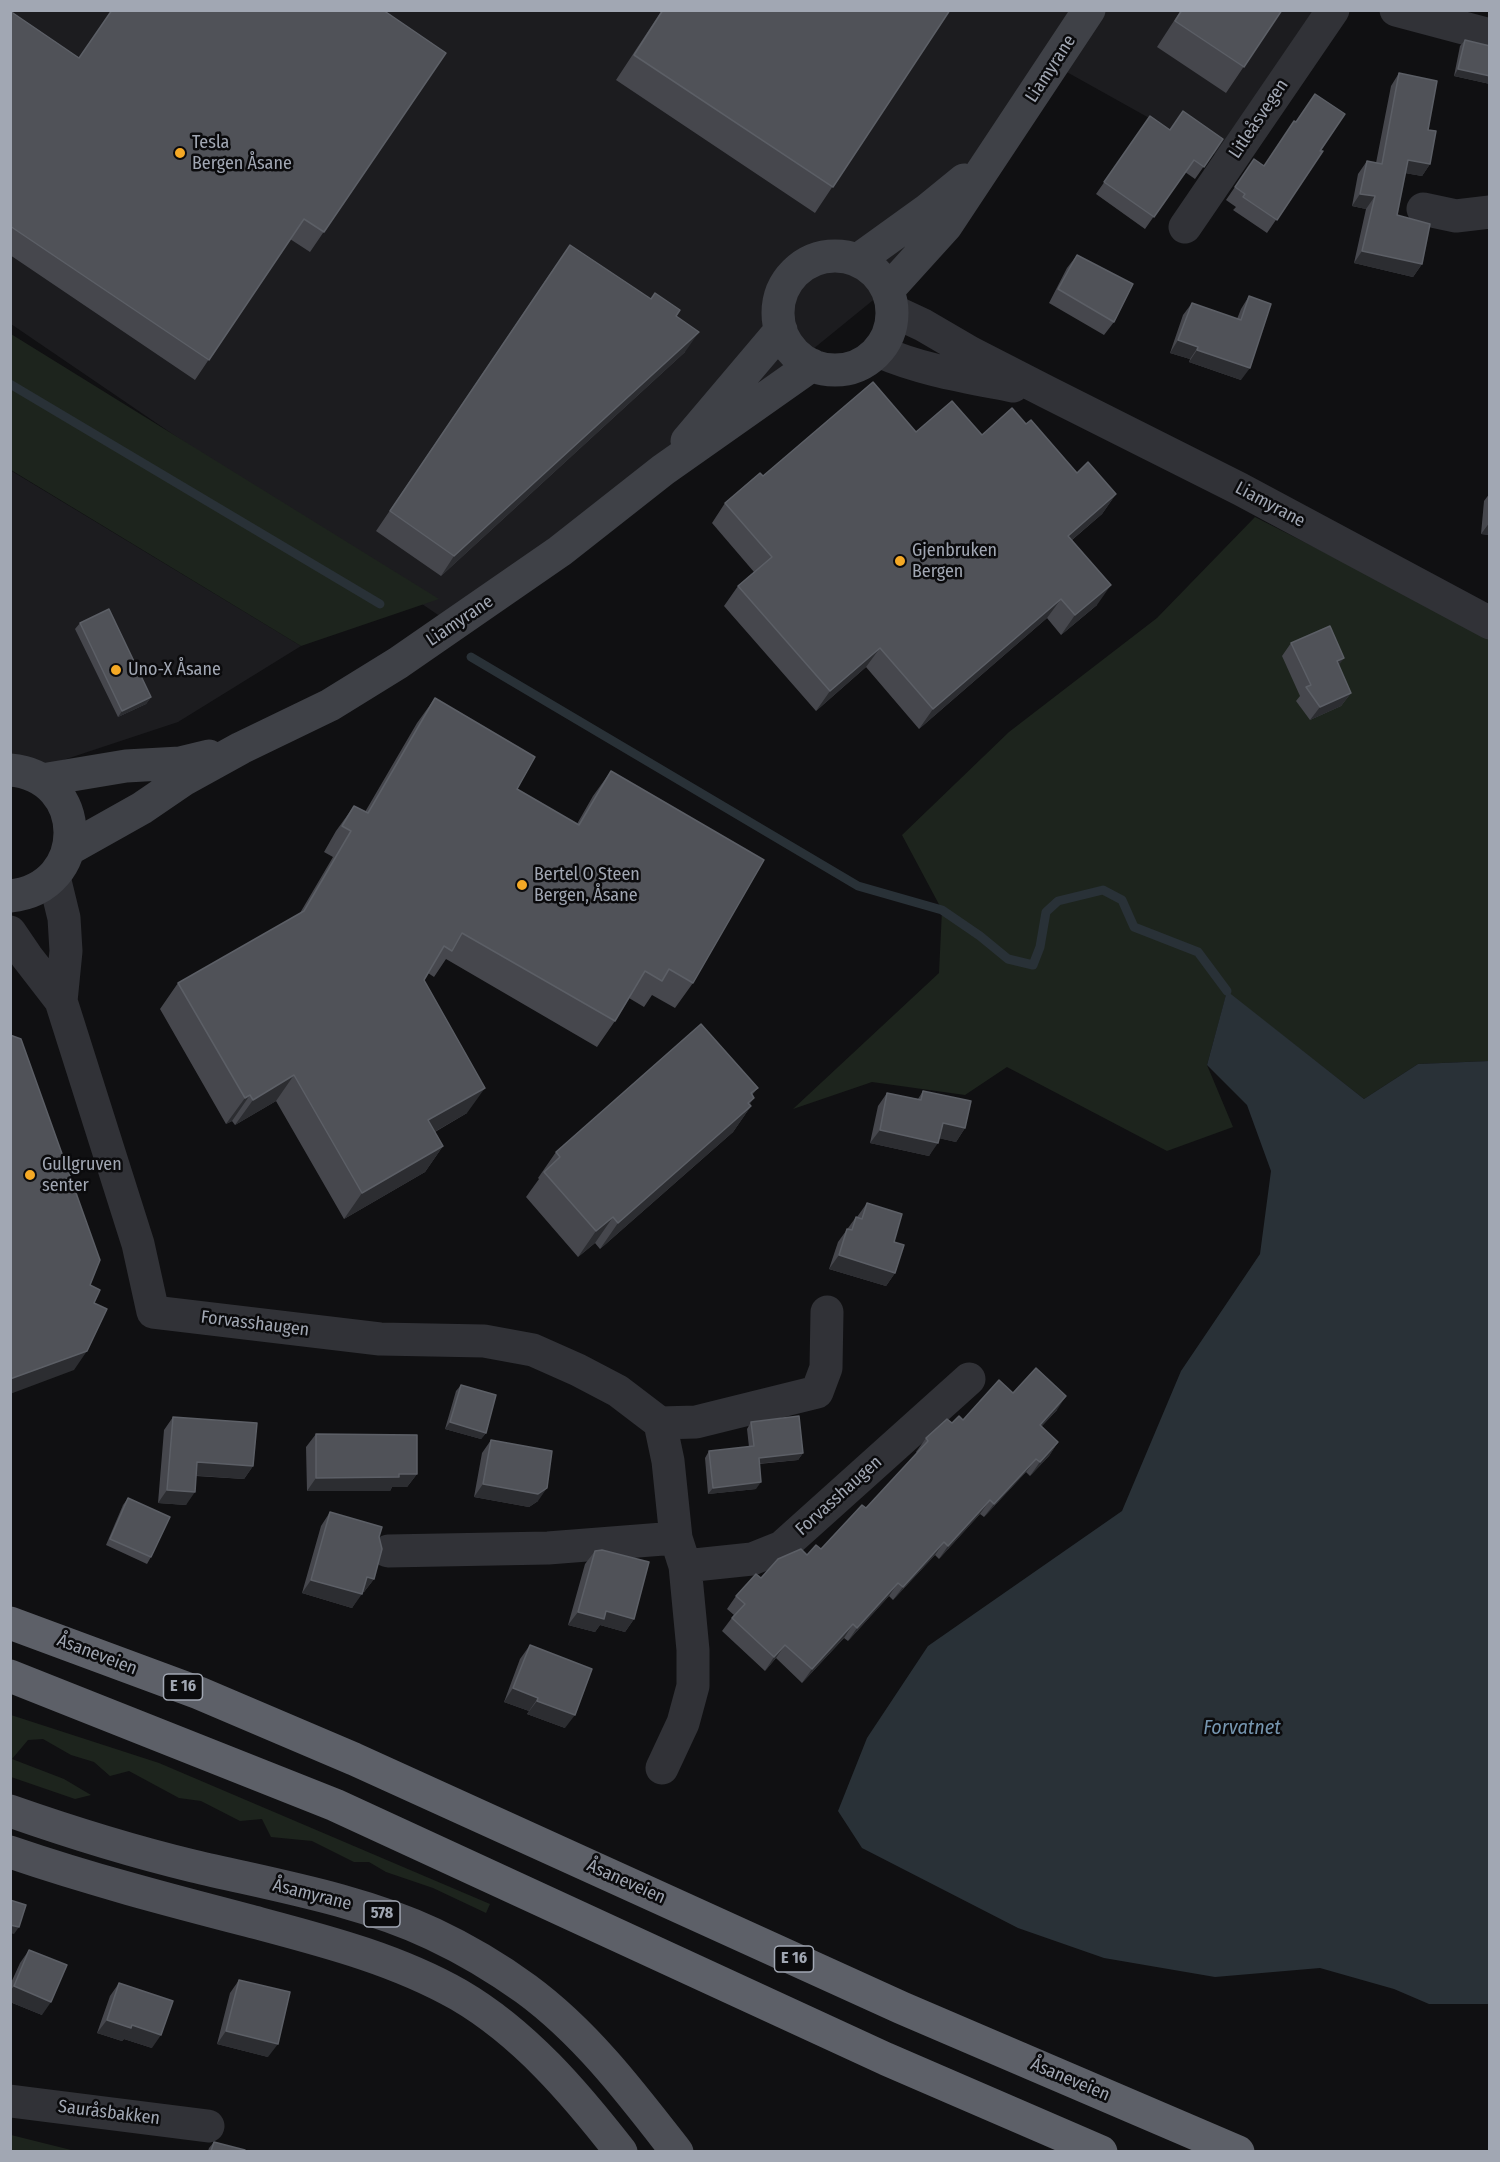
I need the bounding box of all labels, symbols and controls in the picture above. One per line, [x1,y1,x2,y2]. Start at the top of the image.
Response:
street label: Liamyrane [1021,31,1081,107]
street label: Litleåsvegen [1225,75,1293,163]
place label: Tesla Bergen Åsane [192,132,292,174]
marker: Tesla Bergen Åsane [173,146,187,160]
street label: Liamyrane [1231,478,1309,532]
place label: Gjenbruken Bergen [912,540,997,582]
marker: Gjenbruken Bergen [893,554,907,568]
street label: Liamyrane [422,591,498,651]
place label: Uno-X Åsane [128,659,221,681]
marker: Uno-X Åsane [109,663,123,677]
place label: Bertel O Steen Bergen, Åsane [534,864,640,906]
marker: Bertel O Steen Bergen, Åsane [515,878,529,892]
place label: Gullgruven senter [42,1154,122,1196]
marker: Gullgruven senter [23,1168,37,1182]
street label: Forvasshaugen [200,1307,310,1341]
street label: Forvasshaugen [791,1452,887,1540]
street label: Åsaneveien [54,1630,140,1680]
road number: E 16 [164,1674,202,1700]
water label: Forvatnet [1203,1716,1281,1740]
street label: Åsaneveien [583,1855,669,1909]
street label: Åsamyrane [270,1875,354,1915]
road number: 578 [364,1901,400,1927]
road number: E 16 [774,1946,814,1972]
street label: Åsaneveien [1027,2054,1113,2106]
street label: Sauråsbakken [57,2096,161,2130]

